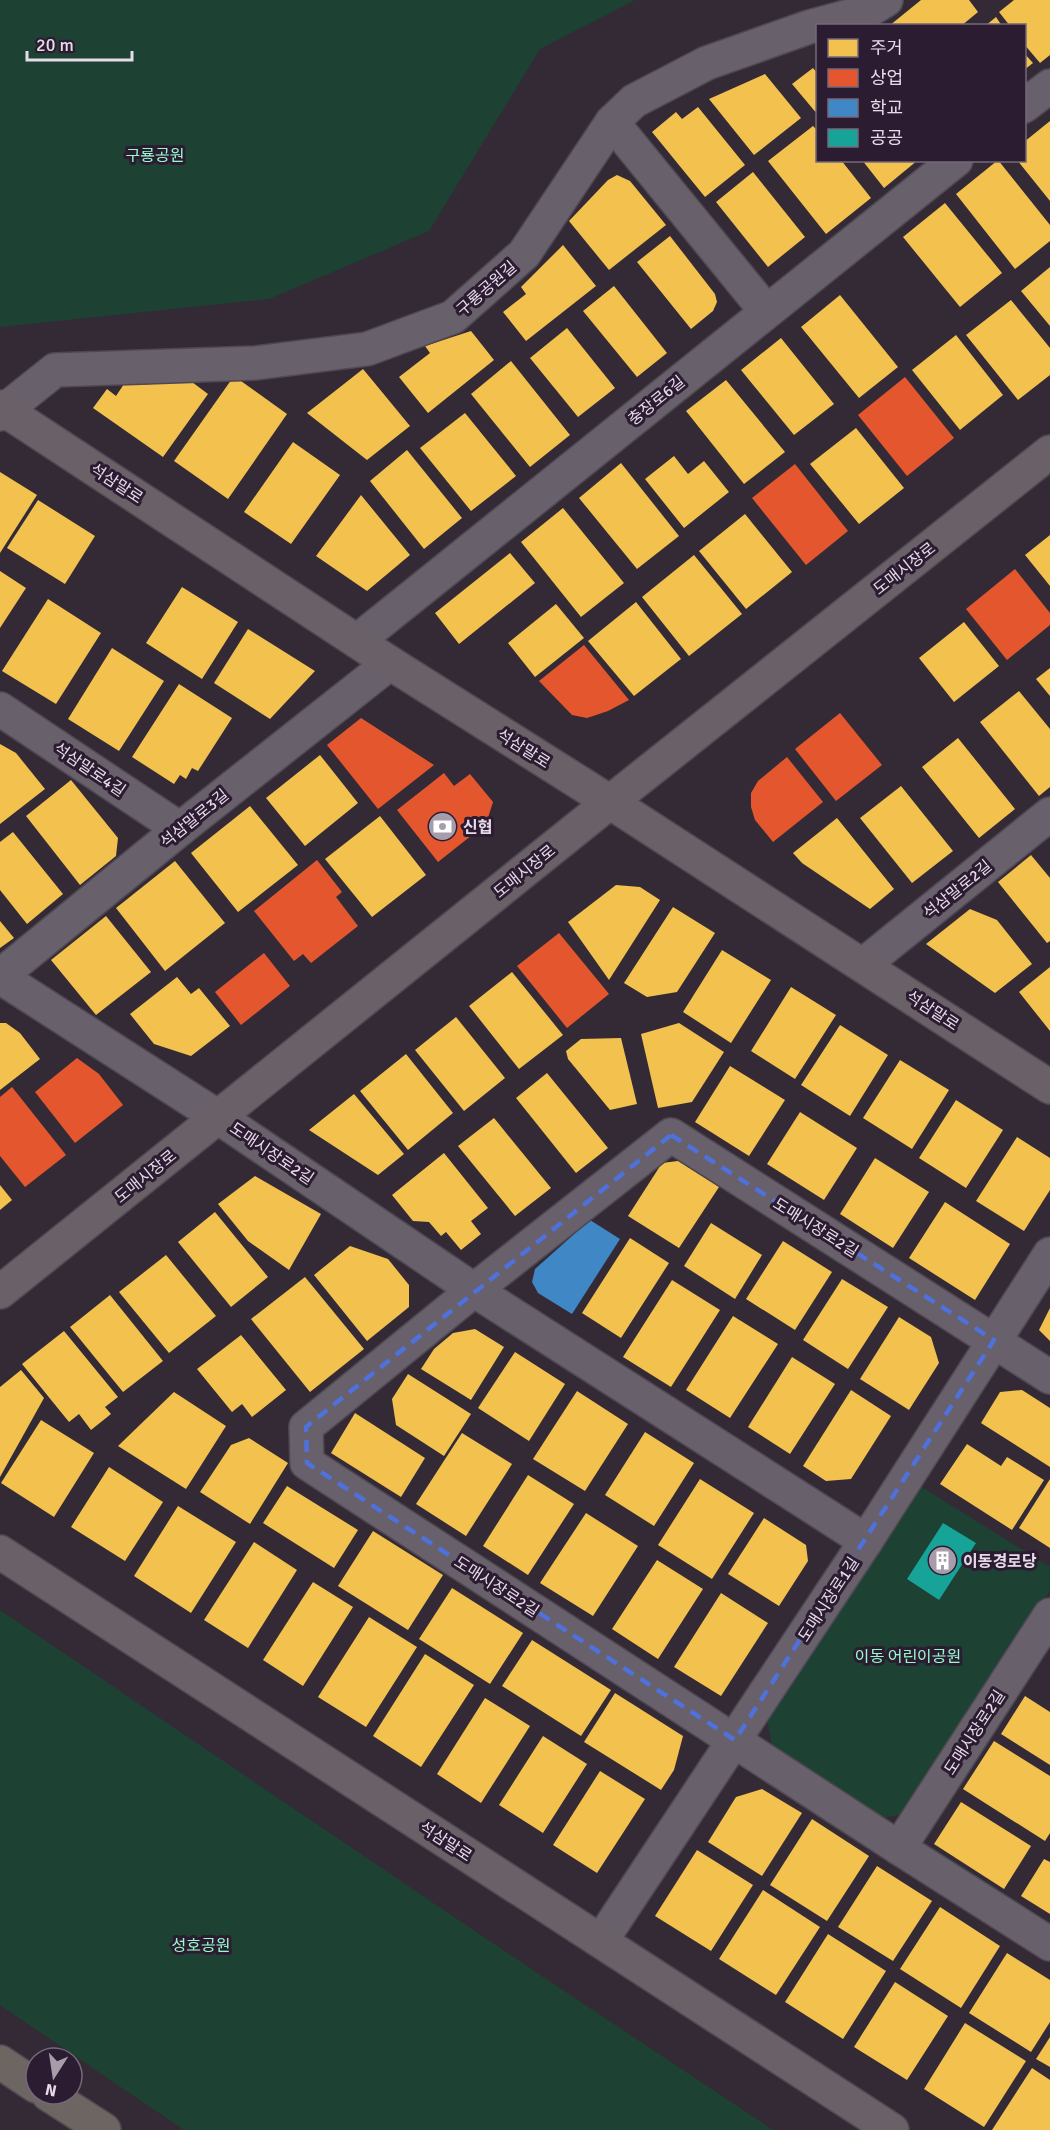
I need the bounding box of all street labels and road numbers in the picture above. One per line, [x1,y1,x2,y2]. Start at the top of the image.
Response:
street label: 구룡공원길 [452,257,521,320]
street label: 충장로6길 [624,372,689,430]
street label: 석삼말로 [86,459,147,508]
street label: 도매시장로 [869,538,940,599]
street label: 석삼말로 [493,725,554,773]
street label: 석삼말로4길 [50,739,129,801]
street label: 석삼말로3길 [156,785,233,852]
street label: 도매시장로 [490,841,560,903]
street label: 석삼말로2길 [919,856,996,923]
street label: 석삼말로 [902,986,963,1035]
street label: 도매시장로2길 [226,1118,317,1189]
street label: 도매시장로 [111,1146,181,1208]
street label: 도매시장로2길 [769,1194,862,1262]
street label: 도매시장로2길 [450,1552,543,1622]
street label: 도매시장로1길 [794,1553,864,1646]
street label: 도매시장로2길 [940,1686,1010,1779]
street label: 석삼말로 [415,1817,476,1866]

